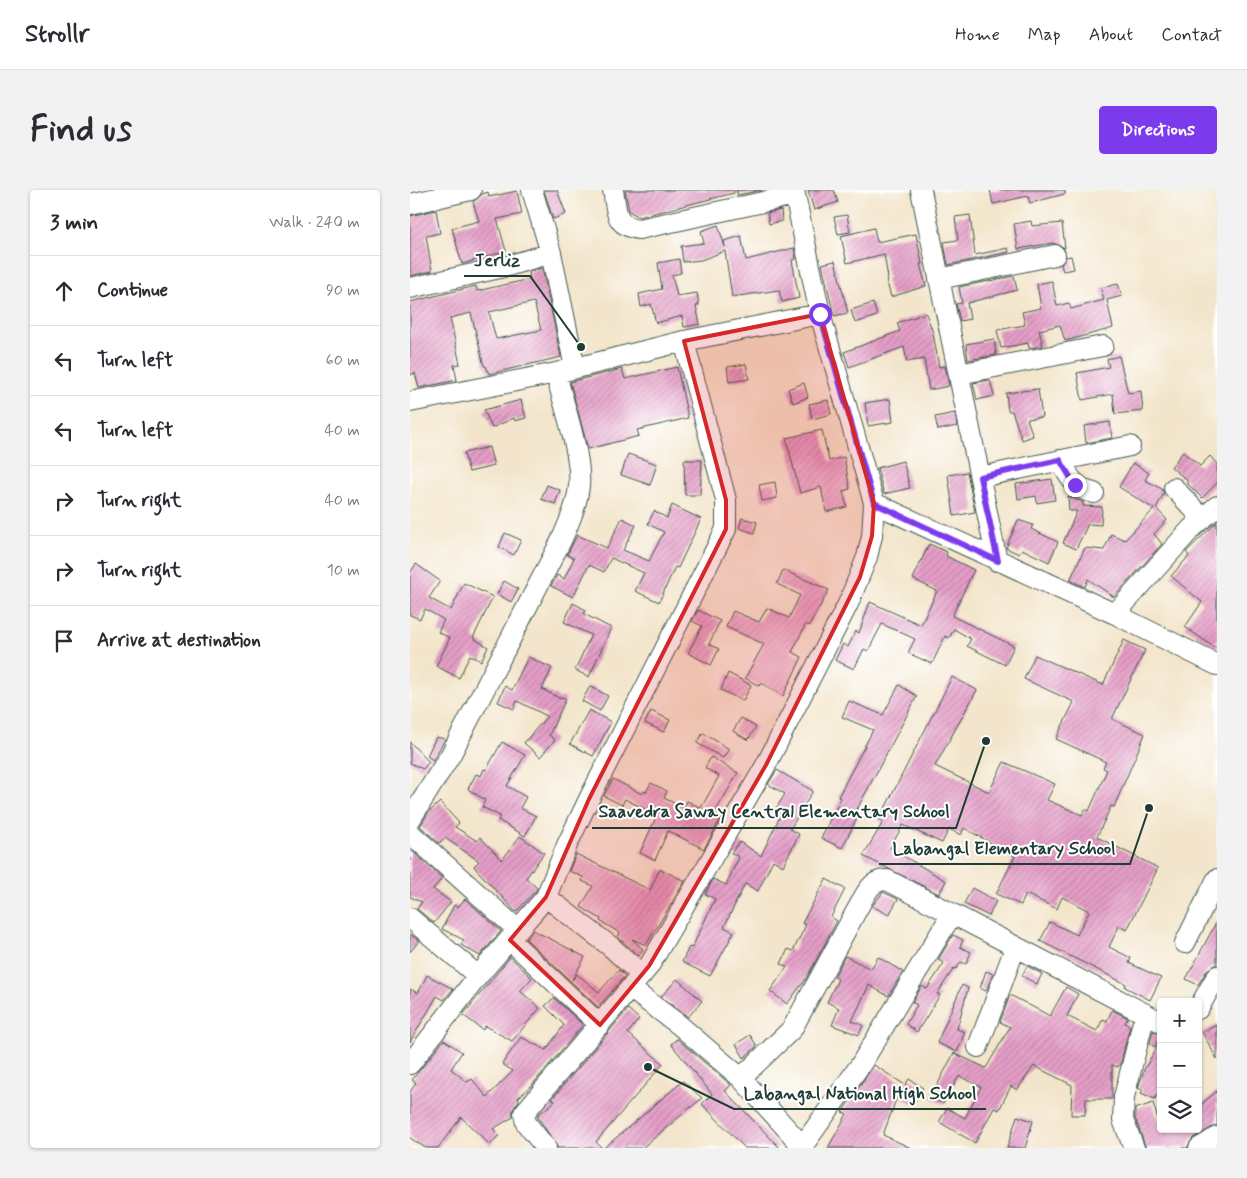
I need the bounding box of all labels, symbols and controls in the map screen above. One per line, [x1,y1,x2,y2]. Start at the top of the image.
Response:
text: Strollr [25,19,89,50]
text: Home [955,23,1000,47]
text: Map [1028,23,1061,47]
text: About [1089,23,1133,47]
text: Contact [1161,23,1222,47]
button: Directions [1099,106,1217,154]
text: Find us [30,107,132,153]
text: 3 min [50,209,98,237]
text: Walk · 240 m [269,212,360,233]
callout: Jerliz [464,243,530,276]
text: Jerliz [474,249,520,273]
icon: ahead [50,277,78,305]
text: Continue [97,278,168,303]
text: 90 m [326,280,360,301]
route start [809,303,832,326]
icon: left [50,347,78,375]
text: Turn left [97,348,173,373]
text: 60 m [326,350,360,371]
icon: left [50,417,78,445]
text: Turn left [97,418,173,443]
text: 40 m [324,420,360,441]
route end [1064,474,1087,497]
icon: right [50,487,78,515]
text: Turn right [97,488,181,513]
text: 40 m [324,490,360,511]
icon: right [50,557,78,585]
text: Turn right [97,558,181,583]
text: 10 m [327,560,360,581]
icon: arrive [50,627,78,655]
text: Arrive at destination [97,628,261,653]
callout: Saavedra Saway Central Elementary School [592,795,956,828]
text: Saavedra Saway Central Elementary School [598,800,950,824]
callout: Labangal Elementary School [879,831,1130,864]
text: Labangal Elementary School [892,837,1116,861]
map controls [1157,998,1202,1133]
button: + [1157,998,1202,1043]
button: − [1157,1043,1202,1088]
callout: Labangal National High School [734,1076,986,1109]
text: Labangal National High School [744,1082,976,1106]
button: layers [1157,1088,1202,1133]

